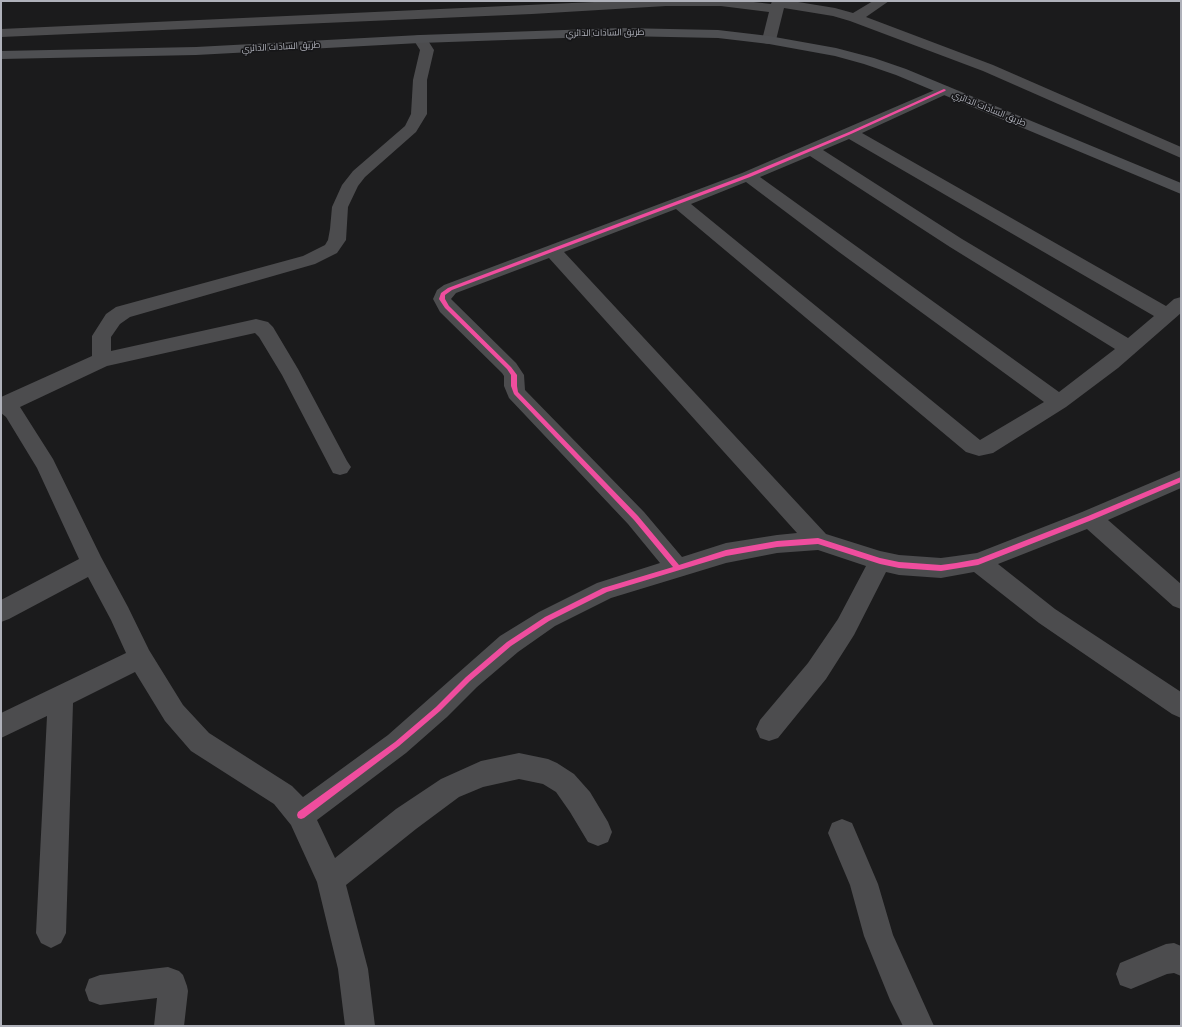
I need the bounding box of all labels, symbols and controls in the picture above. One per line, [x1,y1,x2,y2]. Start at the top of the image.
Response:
street label: طريق السادات الدائري [565,27,645,39]
street label: طريق السادات الدائري [241,40,321,54]
street label: طريق السادات الدائري [950,89,1028,129]

